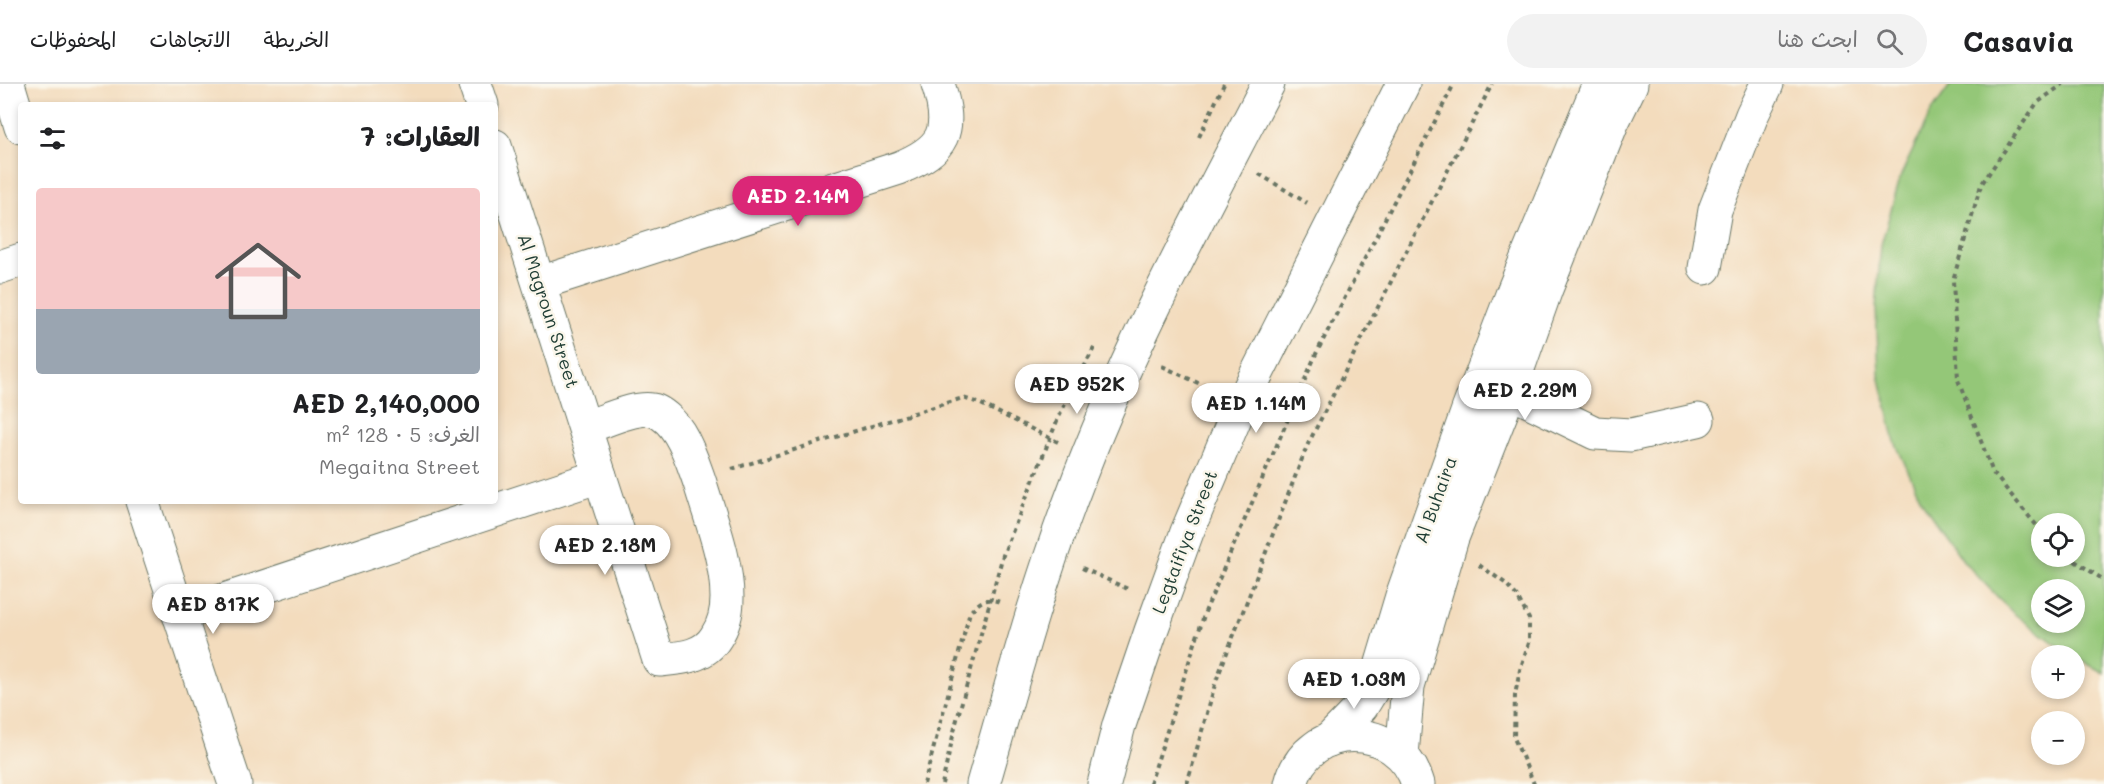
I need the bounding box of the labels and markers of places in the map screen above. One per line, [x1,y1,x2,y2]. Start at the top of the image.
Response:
pin: AED 2.14M [729,176,867,227]
pin: AED 952K [1015,364,1139,415]
pin: AED 2.29M [1456,370,1594,421]
pin: AED 1.14M [1187,383,1325,434]
pin: AED 2.18M [536,525,674,576]
pin: AED 817K [151,584,275,635]
pin: AED 1.03M [1285,659,1423,710]

